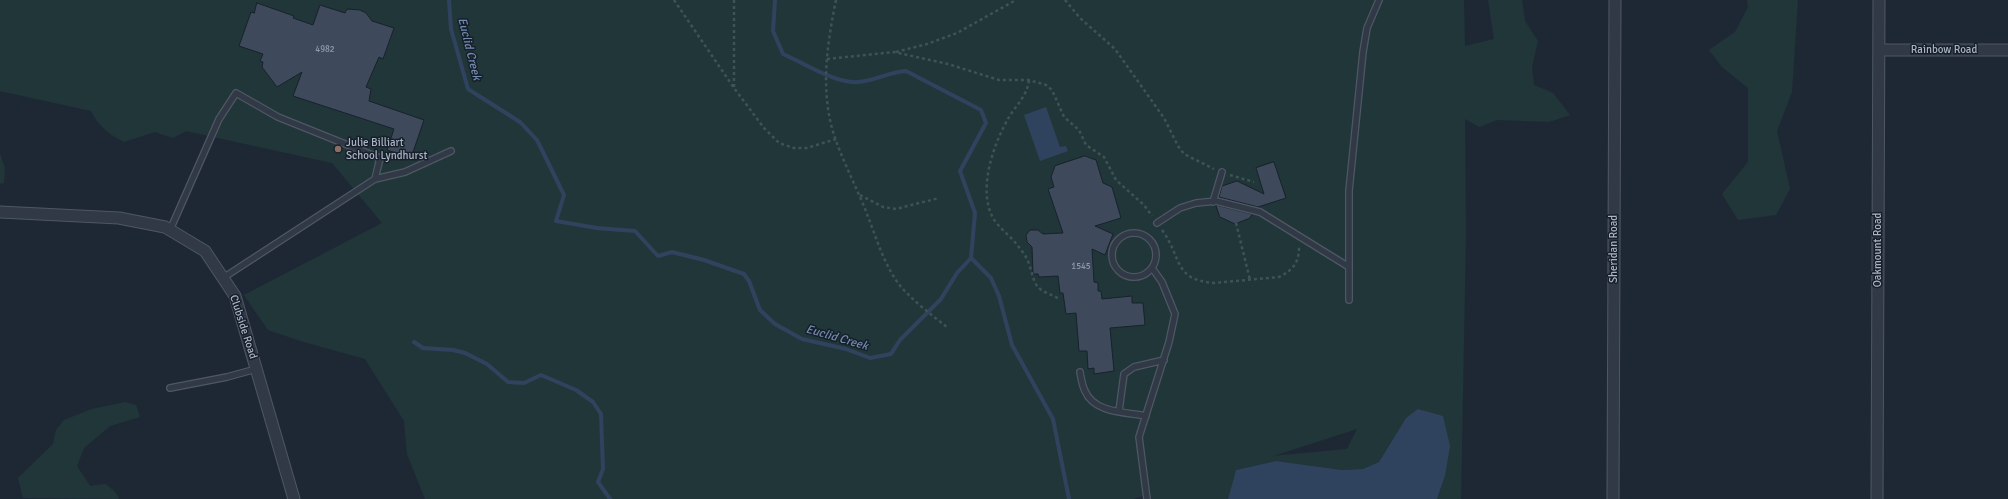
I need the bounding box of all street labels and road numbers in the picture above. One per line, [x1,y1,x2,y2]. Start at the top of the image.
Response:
street label: Rainbow Road [1911,43,1977,57]
street label: Oakmount Road [1871,213,1885,287]
street label: Sheridan Road [1607,215,1621,283]
street label: Clubside Road [226,293,260,361]

